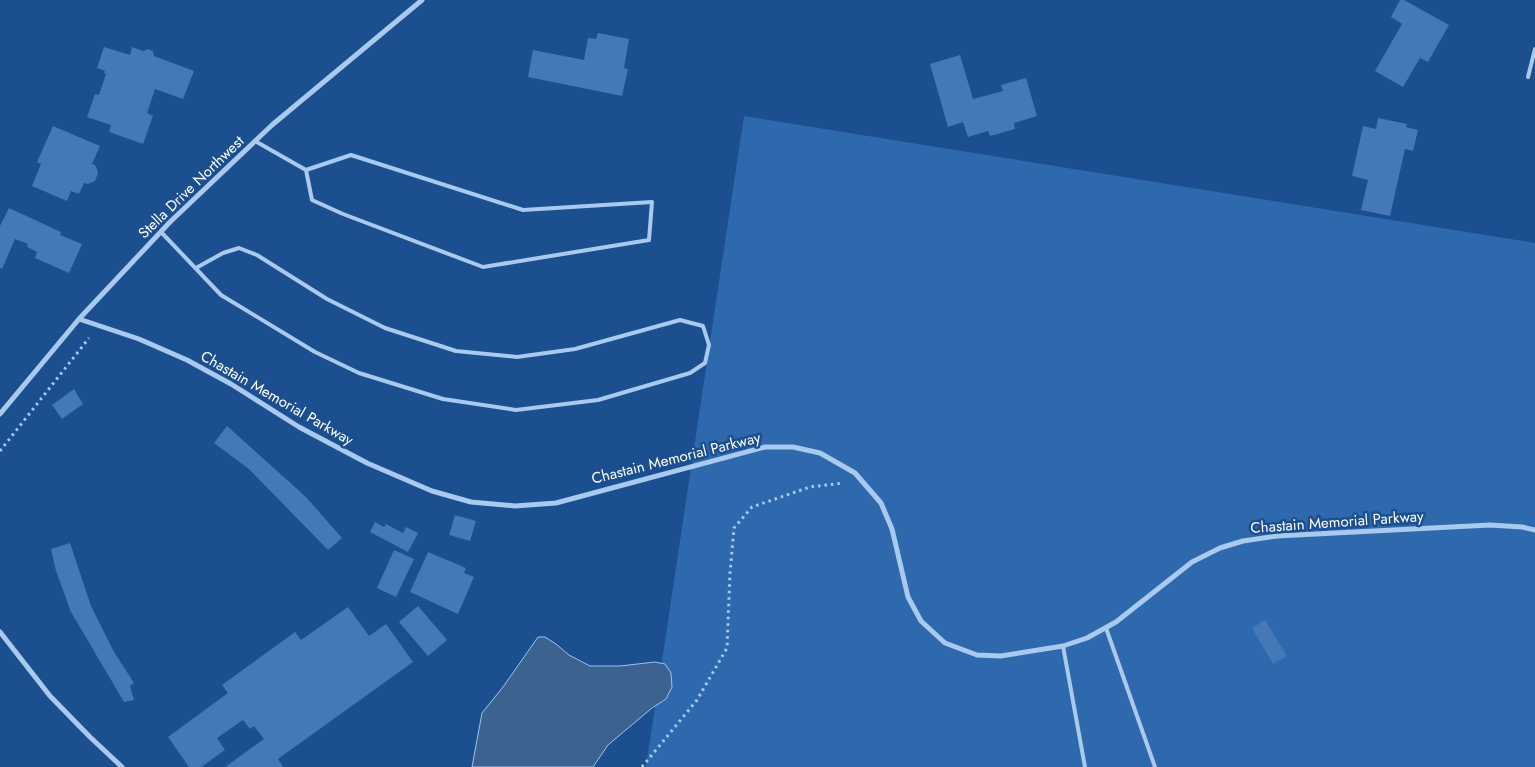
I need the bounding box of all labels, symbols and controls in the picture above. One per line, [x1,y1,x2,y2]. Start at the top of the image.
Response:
street label: Stella Drive Northwest [133,130,249,243]
street label: Chastain Memorial Parkway [196,345,358,451]
street label: Chastain Memorial Parkway [589,426,763,490]
street label: Chastain Memorial Parkway [1250,505,1425,539]

